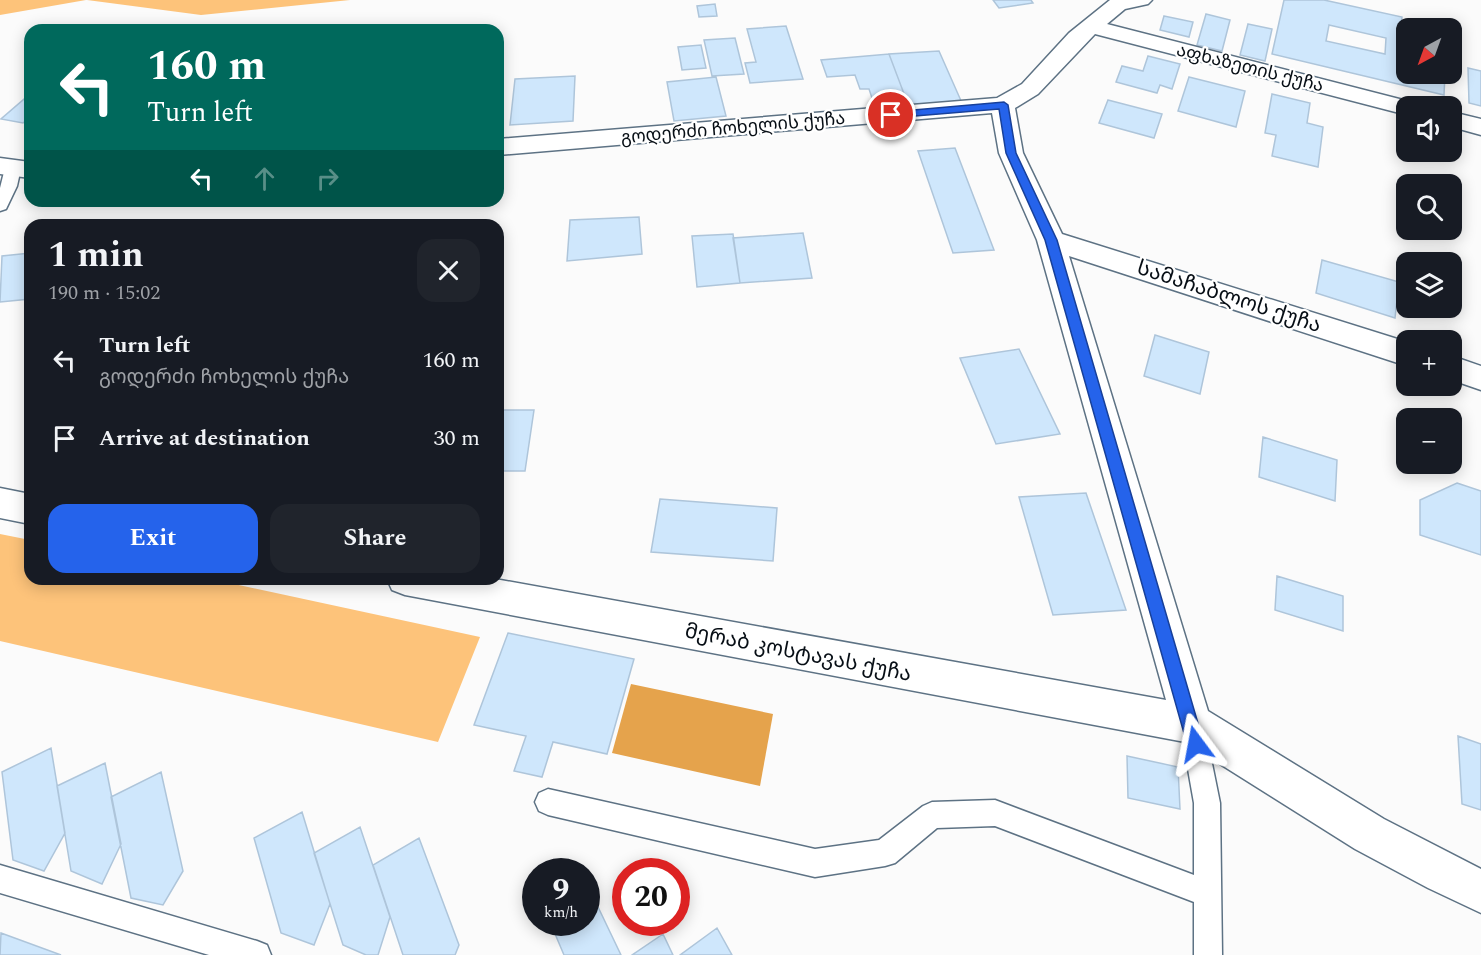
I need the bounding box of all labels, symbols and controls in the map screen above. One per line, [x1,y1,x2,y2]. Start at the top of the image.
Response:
north arrow [1396,18,1462,84]
map controls [1396,18,1462,474]
text: 160 m [147,35,266,98]
street label: აფხაზეთის ქუჩა [1174,37,1326,99]
icon: left [48,48,126,126]
pin [865,89,916,140]
text: Turn left [147,92,253,134]
button: sound [1396,96,1462,162]
icon: arrive [874,98,907,131]
street label: გოდერძი ჩოხელის ქუჩა [620,105,846,151]
icon: left [185,162,218,195]
icon: ahead [248,162,281,195]
icon: right [311,162,344,195]
button: search [1396,174,1462,240]
text: 1 min [48,228,144,283]
button: close [417,239,480,302]
street label: სამაჩაბლოს ქუჩა [1133,252,1325,342]
button: layers [1396,252,1462,318]
text: 190 m · 15:02 [48,278,160,308]
text: Turn left [99,329,191,362]
button: + [1396,330,1462,396]
icon: left [48,344,81,377]
text: 160 m [423,344,480,377]
text: გოდერძი ჩოხელის ქუჩა [99,362,349,392]
button: − [1396,408,1462,474]
icon: arrive [48,422,81,455]
text: Arrive at destination [99,422,310,455]
text: 30 m [434,422,480,455]
button: Exit [48,504,258,573]
button: Share [270,504,480,573]
street label: მერაბ კოსტავას ქუჩა [682,615,914,691]
position arrow [1164,712,1228,776]
speed limit sign: 20 [612,858,690,936]
text: 9 [553,867,569,913]
text: km/h [544,901,578,924]

